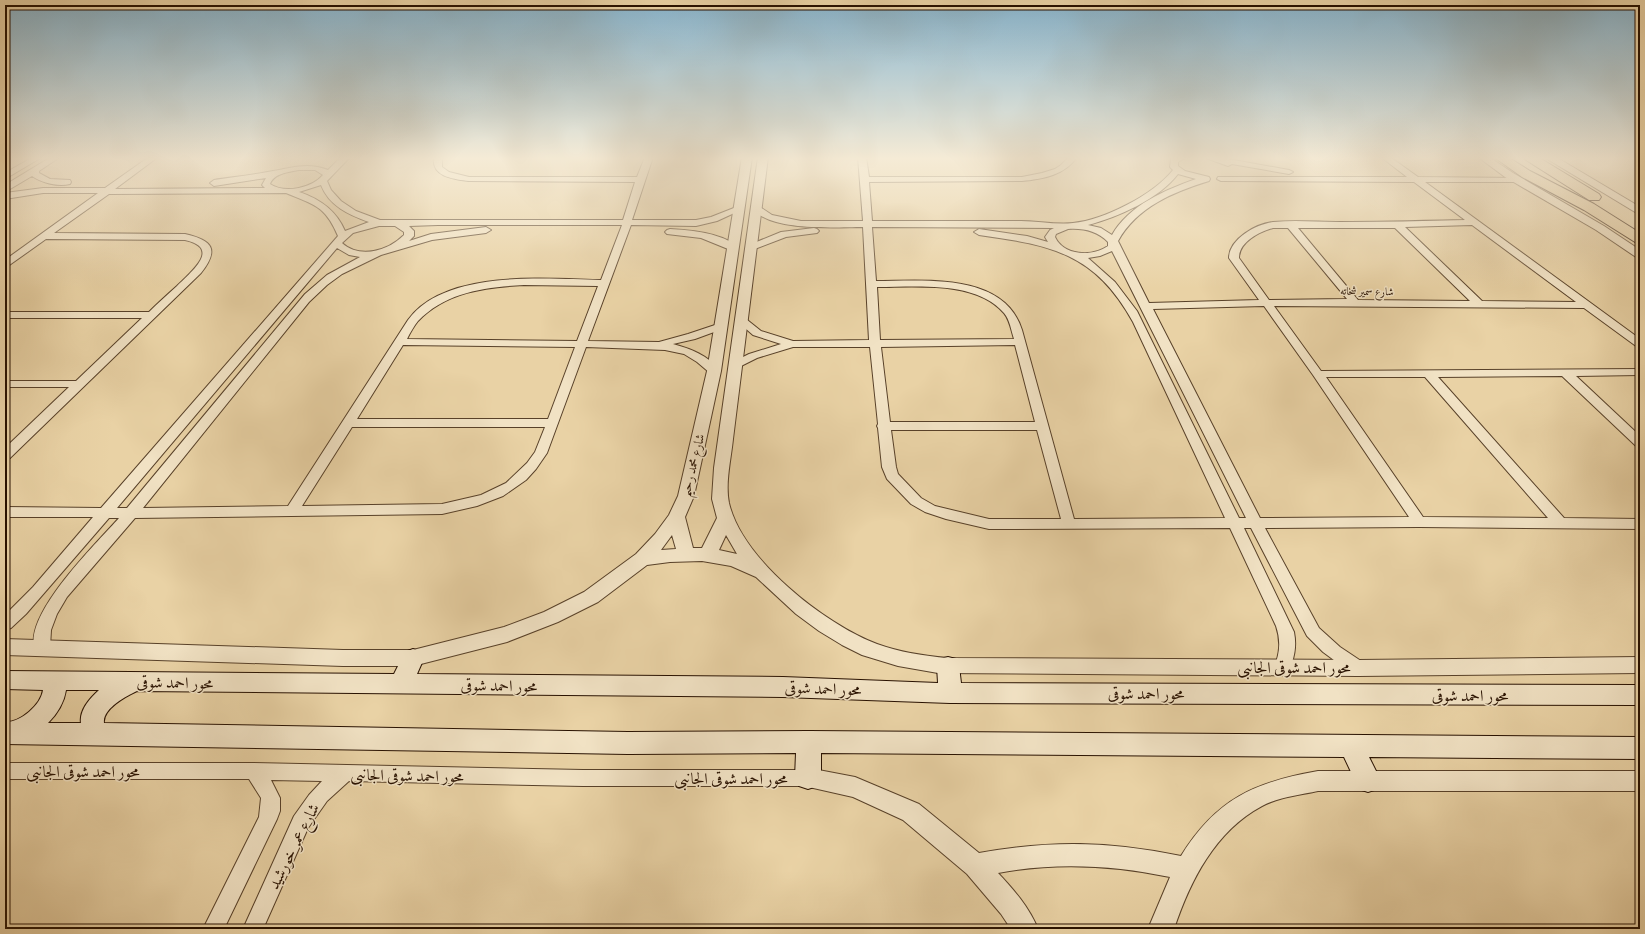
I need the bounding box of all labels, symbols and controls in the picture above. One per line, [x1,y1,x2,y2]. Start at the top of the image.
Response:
street label: شارع سمير شحاته [1340,284,1394,301]
street label: شارع محمد رحيم [676,432,713,500]
street label: محور احمد شوقى الجانبى [1237,657,1351,680]
street label: محور احمد شوقى [136,671,214,694]
street label: محور احمد شوقى [460,674,538,697]
street label: محور احمد شوقى [784,677,862,700]
street label: محور احمد شوقى [1108,683,1185,704]
street label: محور احمد شوقى [1432,685,1509,706]
street label: محور احمد شوقى الجانبى [26,761,140,784]
street label: محور احمد شوقى الجانبى [350,764,464,789]
street label: محور احمد شوقى الجانبى [674,768,788,791]
street label: شارع عمر خورشيد [263,800,327,894]

